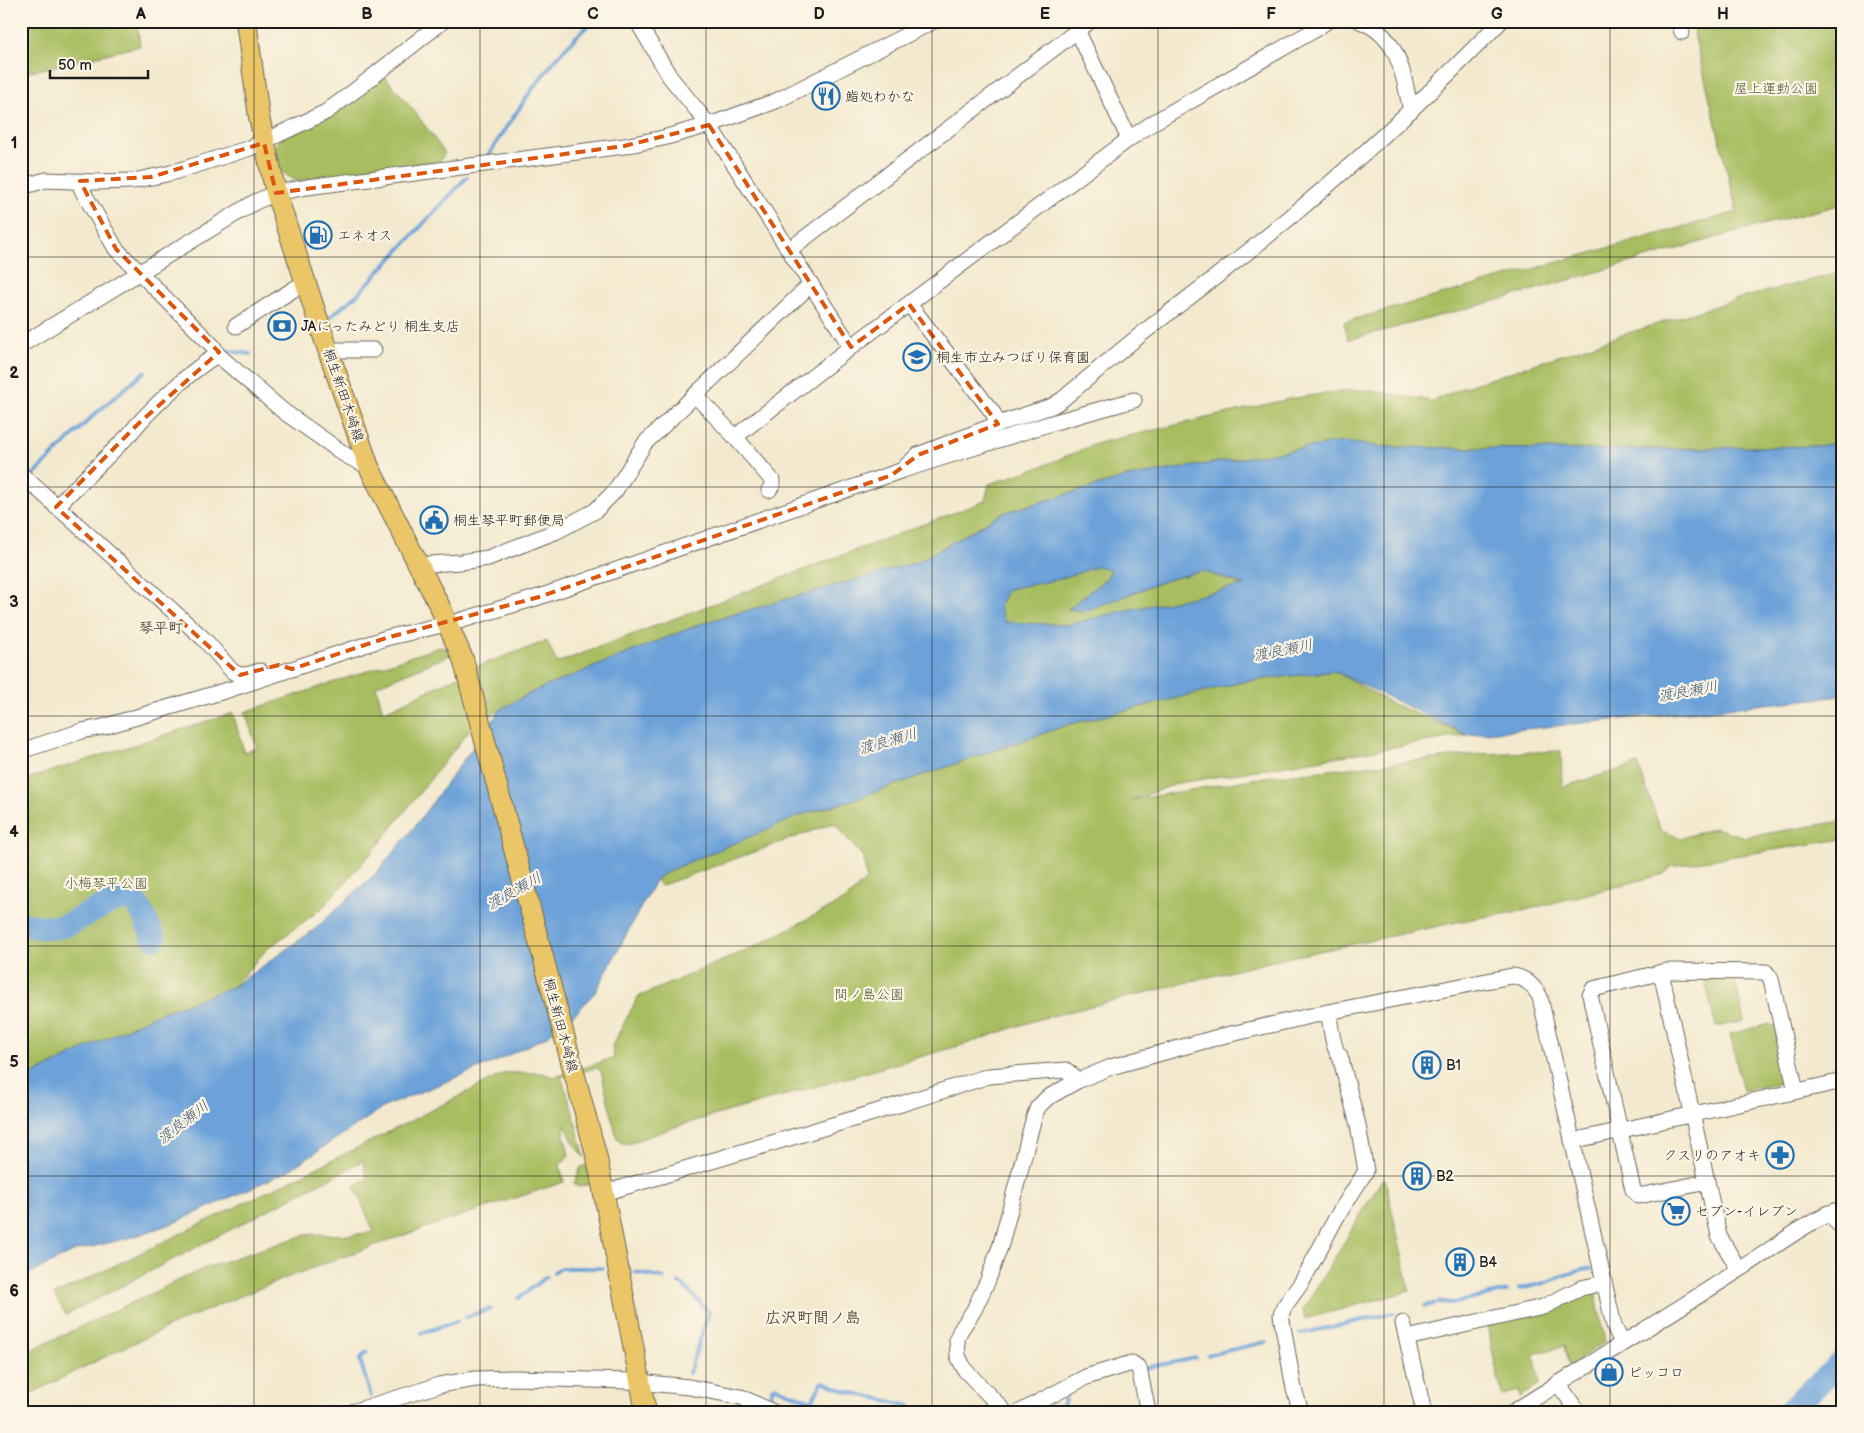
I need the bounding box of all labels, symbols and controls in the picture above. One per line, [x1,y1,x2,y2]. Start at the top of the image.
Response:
text: A [135,5,146,24]
text: B [361,5,373,24]
text: C [587,5,599,24]
text: D [813,5,825,24]
text: E [1040,5,1050,24]
text: F [1266,5,1276,24]
text: G [1491,5,1503,24]
text: H [1717,5,1729,24]
scale bar [50,48,148,80]
text: 50 m [58,56,92,75]
park label: 屋上運動公園 [1734,80,1818,97]
restaurant icon: 鮨処わかな [811,81,841,111]
place label: 鮨処わかな [845,88,915,105]
text: 1 [11,134,17,153]
fuel station icon: エネオス [303,220,333,250]
place label: エネオス [337,227,392,244]
bank icon: JAにったみどり 桐生支店 [267,311,297,341]
place label: JAにったみどり 桐生支店 [301,318,460,335]
school or university icon: 桐生市立みつぼり保育園 [902,342,932,372]
street label: 桐生新田木崎線 [320,346,368,444]
place label: 桐生市立みつぼり保育園 [936,349,1090,366]
text: 2 [9,364,19,383]
public building icon: 桐生琴平町郵便局 [419,505,449,535]
place label: 桐生琴平町郵便局 [453,512,565,529]
text: 3 [9,593,19,612]
district label: 琴平町 [138,619,184,638]
water label: 渡良瀬川 [1252,635,1314,666]
water label: 渡良瀬川 [1657,677,1719,706]
water label: 渡良瀬川 [857,724,920,759]
text: 4 [9,823,19,842]
water label: 渡良瀬川 [483,869,545,914]
park label: 小梅琴平公園 [64,875,148,892]
street label: 桐生新田木崎線 [540,976,581,1075]
park label: 間ノ島公園 [834,986,904,1003]
building icon: B1 [1412,1050,1442,1080]
text: 5 [9,1053,19,1072]
place label: B1 [1446,1057,1461,1074]
water label: 渡良瀬川 [154,1096,213,1148]
pharmacy icon: クスリのアオキ [1765,1140,1795,1170]
place label: クスリのアオキ [1663,1147,1761,1164]
building icon: B2 [1402,1161,1432,1191]
place label: B2 [1436,1168,1455,1185]
supermarket icon: セブン-イレブン [1661,1196,1691,1226]
place label: セブン-イレブン [1695,1203,1798,1220]
building icon: B4 [1445,1247,1475,1277]
place label: B4 [1479,1254,1498,1271]
text: 6 [9,1282,19,1301]
district label: 広沢町間ノ島 [765,1309,861,1328]
shop icon: ピッコロ [1594,1357,1624,1387]
place label: ピッコロ [1628,1364,1684,1381]

